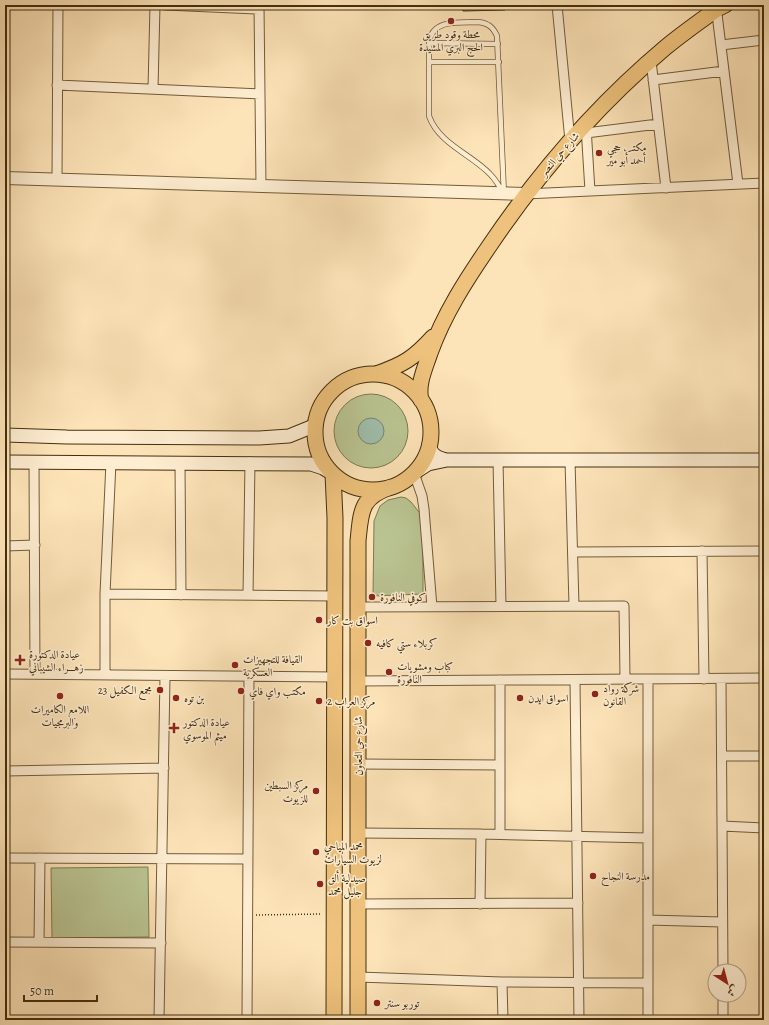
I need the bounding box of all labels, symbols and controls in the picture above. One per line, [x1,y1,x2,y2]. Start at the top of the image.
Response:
marker: محطة وقود طريق الحج البري المشيدة [446,16,456,26]
place label: محطة وقود طريق الحج البري المشيدة [419,27,483,58]
street label: شارع حي النصر [535,129,584,182]
place label: مكتب حجي أحمد أبو مير [606,140,647,168]
marker: مكتب حجي أحمد أبو مير [594,148,604,158]
place label: كوفي النافورة [380,590,426,606]
marker: كوفي النافورة [367,592,377,602]
place label: اسواق بت كار [326,613,378,628]
marker: اسواق بت كار [314,615,324,625]
place label: كربلاء ستي كافيه [376,636,437,654]
marker: كربلاء ستي كافيه [363,638,373,648]
place label: عيادة الدكتورة زهـــراء الشيباني [29,647,84,676]
place label: القيافة للتجهيزات العسكرية [243,652,303,680]
marker: عيادة الدكتورة زهـــراء الشيباني [14,654,26,666]
place label: كباب ومشويات النافورة [397,659,453,687]
marker: القيافة للتجهيزات العسكرية [230,660,240,670]
marker: كباب ومشويات النافورة [384,667,394,677]
place label: شركة رواد القانون [603,681,639,709]
place label: مجمع الكفيل 23 [98,683,152,700]
place label: مكتب واي فاي [249,684,306,700]
marker: مجمع الكفيل 23 [155,685,165,695]
marker: مكتب واي فاي [236,686,246,696]
marker: شركة رواد القانون [590,689,600,699]
marker: اللامع الكاميرات والبرمجيات [55,691,65,701]
place label: بن توه [184,691,204,706]
place label: اسواق ايدن [528,691,568,706]
marker: بن توه [171,693,181,703]
marker: اسواق ايدن [515,693,525,703]
place label: مركز العراب 2 [327,694,375,709]
marker: مركز العراب 2 [314,696,324,706]
place label: اللامع الكاميرات والبرمجيات [31,702,89,730]
place label: عيادة الدكتور ميثم الموسوي [182,715,230,746]
street label: شارع حي التعاون [351,716,368,776]
marker: عيادة الدكتور ميثم الموسوي [168,722,180,734]
place label: مركز السبطين للزيوت [264,778,308,806]
marker: مركز السبطين للزيوت [311,786,321,796]
place label: محمد المياحي لزيوت السيارات [324,839,382,867]
marker: محمد المياحي لزيوت السيارات [311,847,321,857]
place label: مدرسة النجاح [601,869,650,887]
place label: صيدلية ألق جليل محمد [328,870,366,900]
marker: مدرسة النجاح [588,871,598,881]
marker: صيدلية ألق جليل محمد [315,879,325,889]
north arrow [707,963,747,1003]
scale bar [24,977,97,1003]
text: ش [724,981,741,1000]
text: 50 m [30,983,54,999]
place label: توربو سنتر [384,996,420,1011]
marker: توربو سنتر [372,998,382,1008]

